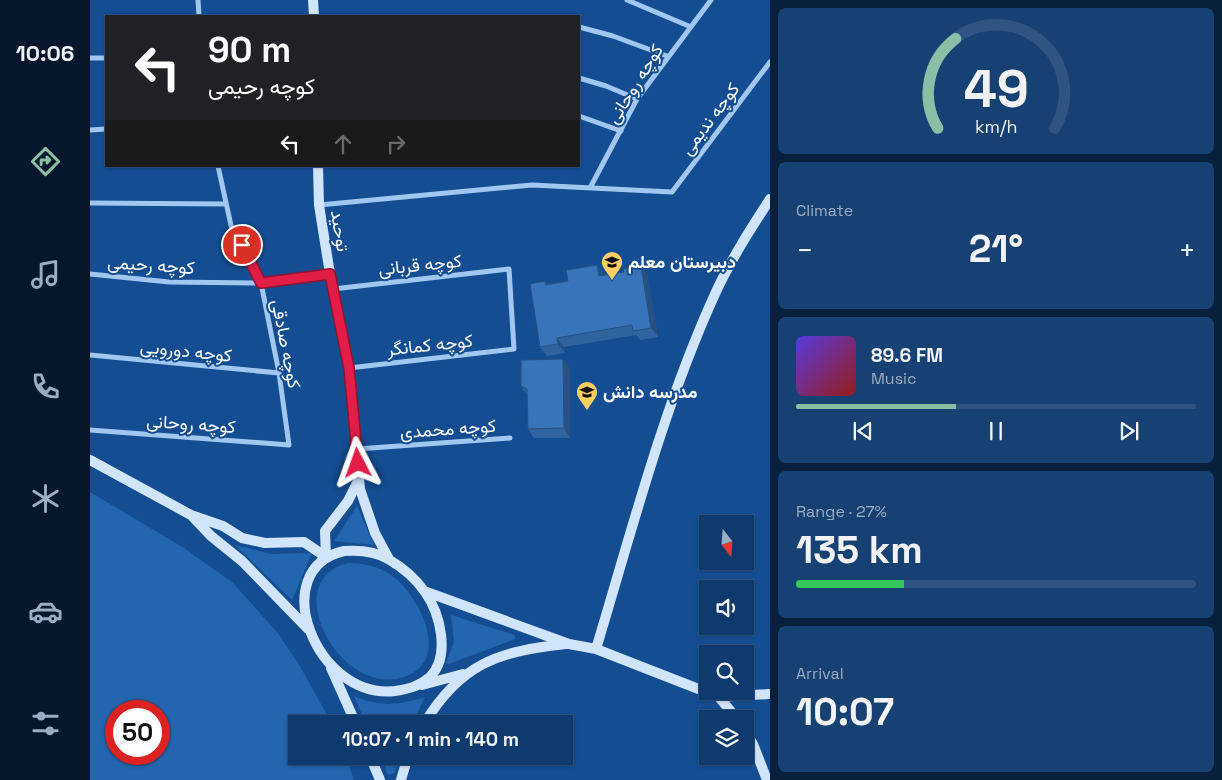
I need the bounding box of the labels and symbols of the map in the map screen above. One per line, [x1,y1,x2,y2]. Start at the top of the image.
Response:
street label: کوچه روحانی [601,40,669,128]
street label: کوچه ندیمی [675,78,745,160]
street label: توحید [326,209,355,253]
pin [221,224,263,266]
street label: کوچه قربانی [377,249,463,281]
street label: کوچه رحیمی [106,250,196,280]
school or university icon: دبیرستان معلم [600,250,624,281]
place label: دبیرستان معلم [628,250,736,274]
street label: کوچه صادقی [266,297,306,391]
street label: کوچه کمانگر [385,329,474,362]
street label: کوچه دورویی [139,334,233,368]
school or university icon: مدرسه دانش [575,380,599,411]
place label: مدرسه دانش [603,380,698,403]
street label: کوچه روحانی [146,409,236,439]
street label: کوچه محمدی [399,414,497,444]
position arrow [331,436,383,488]
north arrow [699,515,754,570]
speed limit sign: 50 [105,700,170,765]

